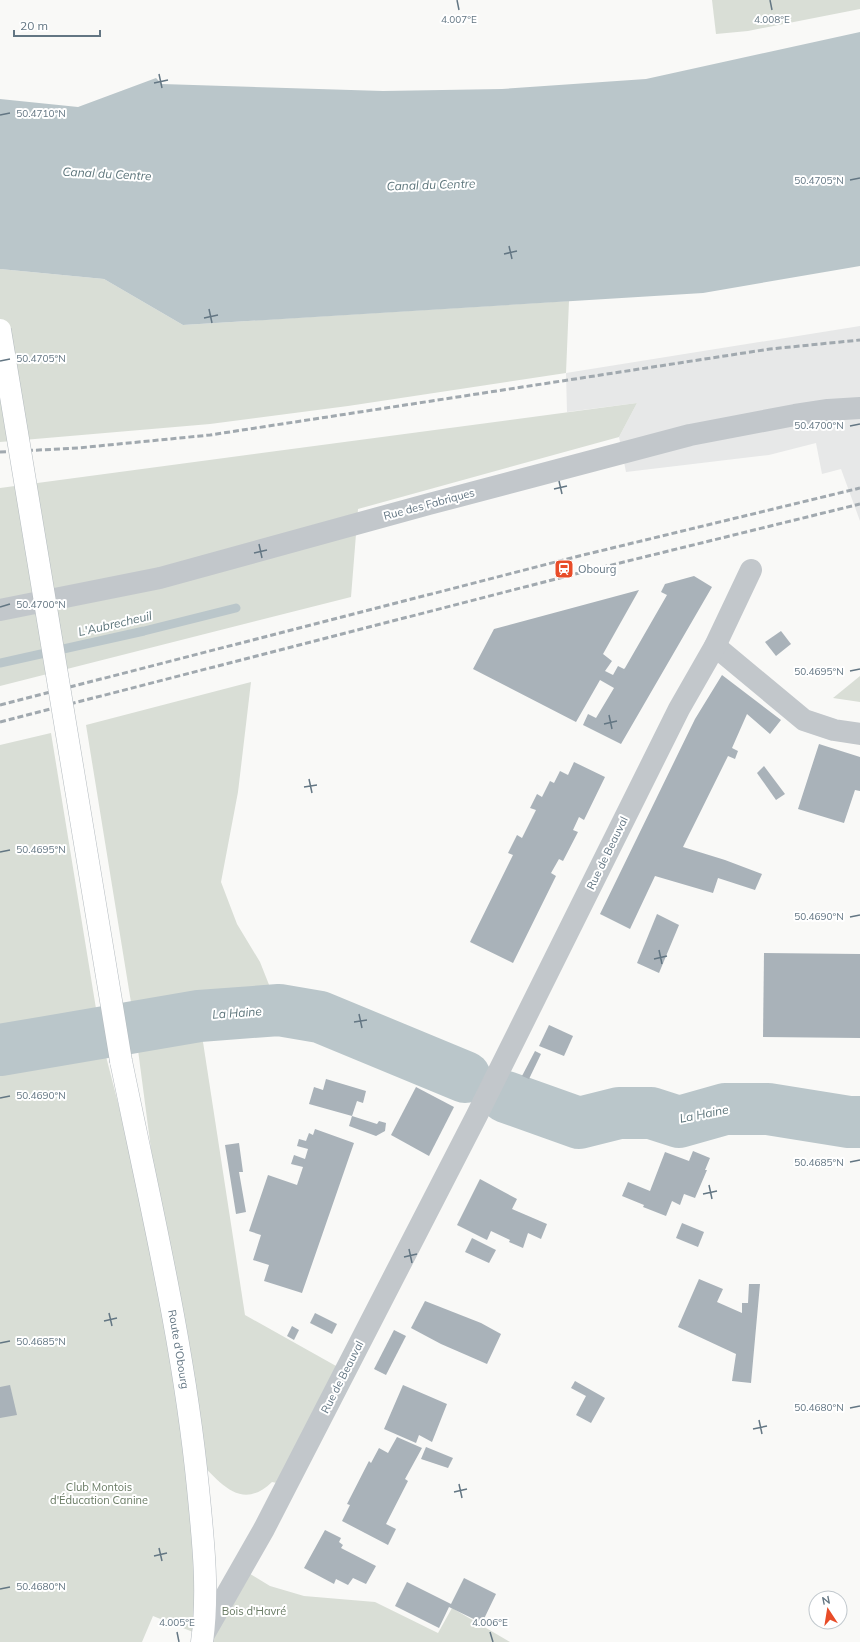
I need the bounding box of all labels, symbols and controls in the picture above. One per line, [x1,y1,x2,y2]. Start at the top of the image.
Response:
scale bar [14,12,100,38]
text: 4.007°E [441,13,477,26]
text: 4.008°E [754,13,790,26]
text: 20 m [20,18,48,33]
text: 50.4710°N [16,107,66,120]
water label: Canal du Centre [62,164,152,183]
text: 50.4705°N [794,174,844,187]
water label: Canal du Centre [386,175,476,194]
text: 50.4705°N [16,352,66,365]
text: 50.4700°N [794,419,844,432]
street label: Rue des Fabriques [382,485,476,523]
station icon: Obourg [553,558,575,580]
place label: Obourg [578,562,616,576]
text: 50.4700°N [16,598,66,611]
water label: L'Aubrecheuil [77,608,153,639]
text: 50.4695°N [794,665,844,678]
street label: Rue de Beauval [583,814,631,892]
text: 50.4695°N [16,843,66,856]
text: 50.4690°N [794,910,844,923]
water label: La Haine [212,1003,263,1022]
text: 50.4690°N [16,1089,66,1102]
water label: La Haine [678,1101,730,1126]
text: 50.4685°N [794,1156,844,1169]
street label: Route d'Obourg [165,1308,192,1390]
text: 50.4685°N [16,1335,66,1348]
street label: Rue de Beauval [318,1338,366,1416]
text: 50.4680°N [794,1401,844,1414]
park label: Club Montois d'Éducation Canine [50,1480,148,1507]
text: 50.4680°N [16,1580,66,1593]
north arrow [808,1590,848,1630]
text: N [820,1593,831,1608]
park label: Bois d'Havré [222,1604,286,1618]
text: 4.005°E [159,1616,195,1629]
text: 4.006°E [472,1616,508,1629]

